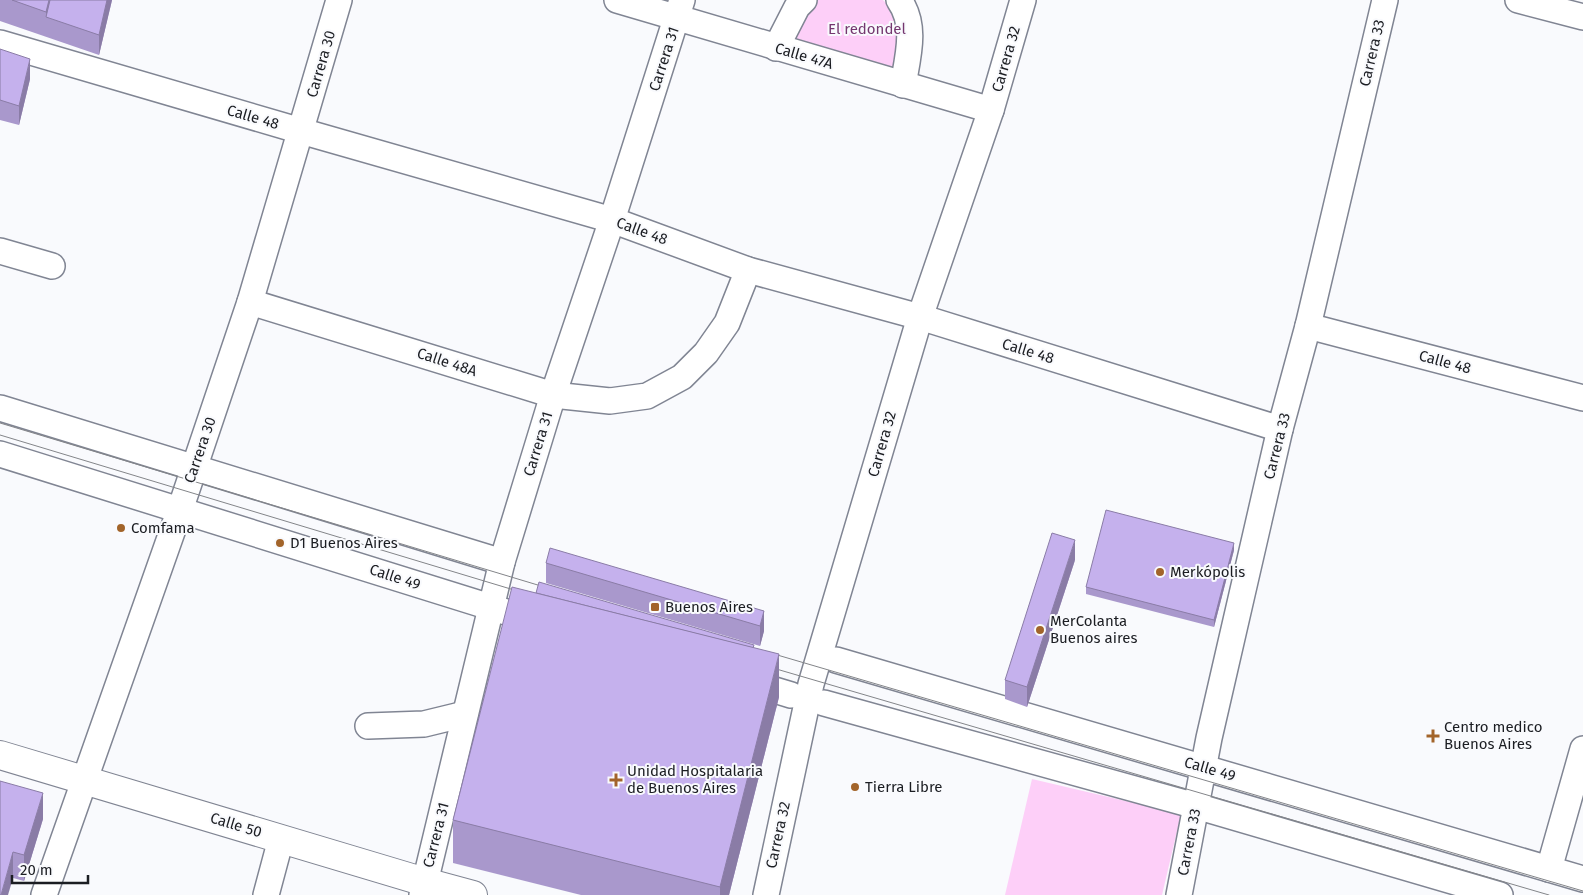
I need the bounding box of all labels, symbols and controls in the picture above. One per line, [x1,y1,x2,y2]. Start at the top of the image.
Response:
street label: Carrera 33 [1356,18,1388,88]
park label: El redondel [828,20,907,38]
street label: Carrera 31 [645,24,683,94]
street label: Carrera 32 [988,24,1024,94]
street label: Carrera 30 [303,28,339,100]
street label: Calle 47A [773,39,835,73]
street label: Calle 48 [225,101,281,133]
street label: Calle 48 [614,213,670,249]
street label: Calle 48 [1000,335,1056,367]
street label: Calle 48A [415,344,480,380]
street label: Calle 48 [1417,346,1473,378]
street label: Carrera 31 [520,409,556,479]
street label: Carrera 32 [864,409,900,479]
street label: Carrera 33 [1260,411,1294,481]
street label: Carrera 30 [180,414,220,486]
place label: Comfama [131,519,195,537]
marker: Comfama [115,522,127,534]
place label: D1 Buenos Aires [290,534,398,552]
marker: D1 Buenos Aires [274,537,286,549]
street label: Calle 49 [367,560,423,594]
place label: Merkópolis [1170,563,1245,581]
marker: Merkópolis [1154,566,1166,578]
place label: Buenos Aires [665,598,753,616]
marker: Buenos Aires [649,601,661,613]
place label: MerColanta Buenos aires [1050,612,1137,647]
marker: MerColanta Buenos aires [1034,624,1046,636]
place label: Centro medico Buenos Aires [1444,718,1542,753]
marker: Centro medico Buenos Aires [1426,729,1440,743]
street label: Calle 49 [1182,753,1238,785]
place label: Unidad Hospitalaria de Buenos Aires [627,762,763,797]
marker: Unidad Hospitalaria de Buenos Aires [609,773,623,787]
place label: Tierra Libre [865,778,942,796]
marker: Tierra Libre [849,781,861,793]
street label: Carrera 31 [419,800,453,870]
street label: Carrera 32 [762,800,794,870]
street label: Carrera 33 [1174,807,1204,877]
street label: Calle 50 [208,809,264,841]
scale bar [12,852,89,884]
text: 20 m [20,861,53,879]

